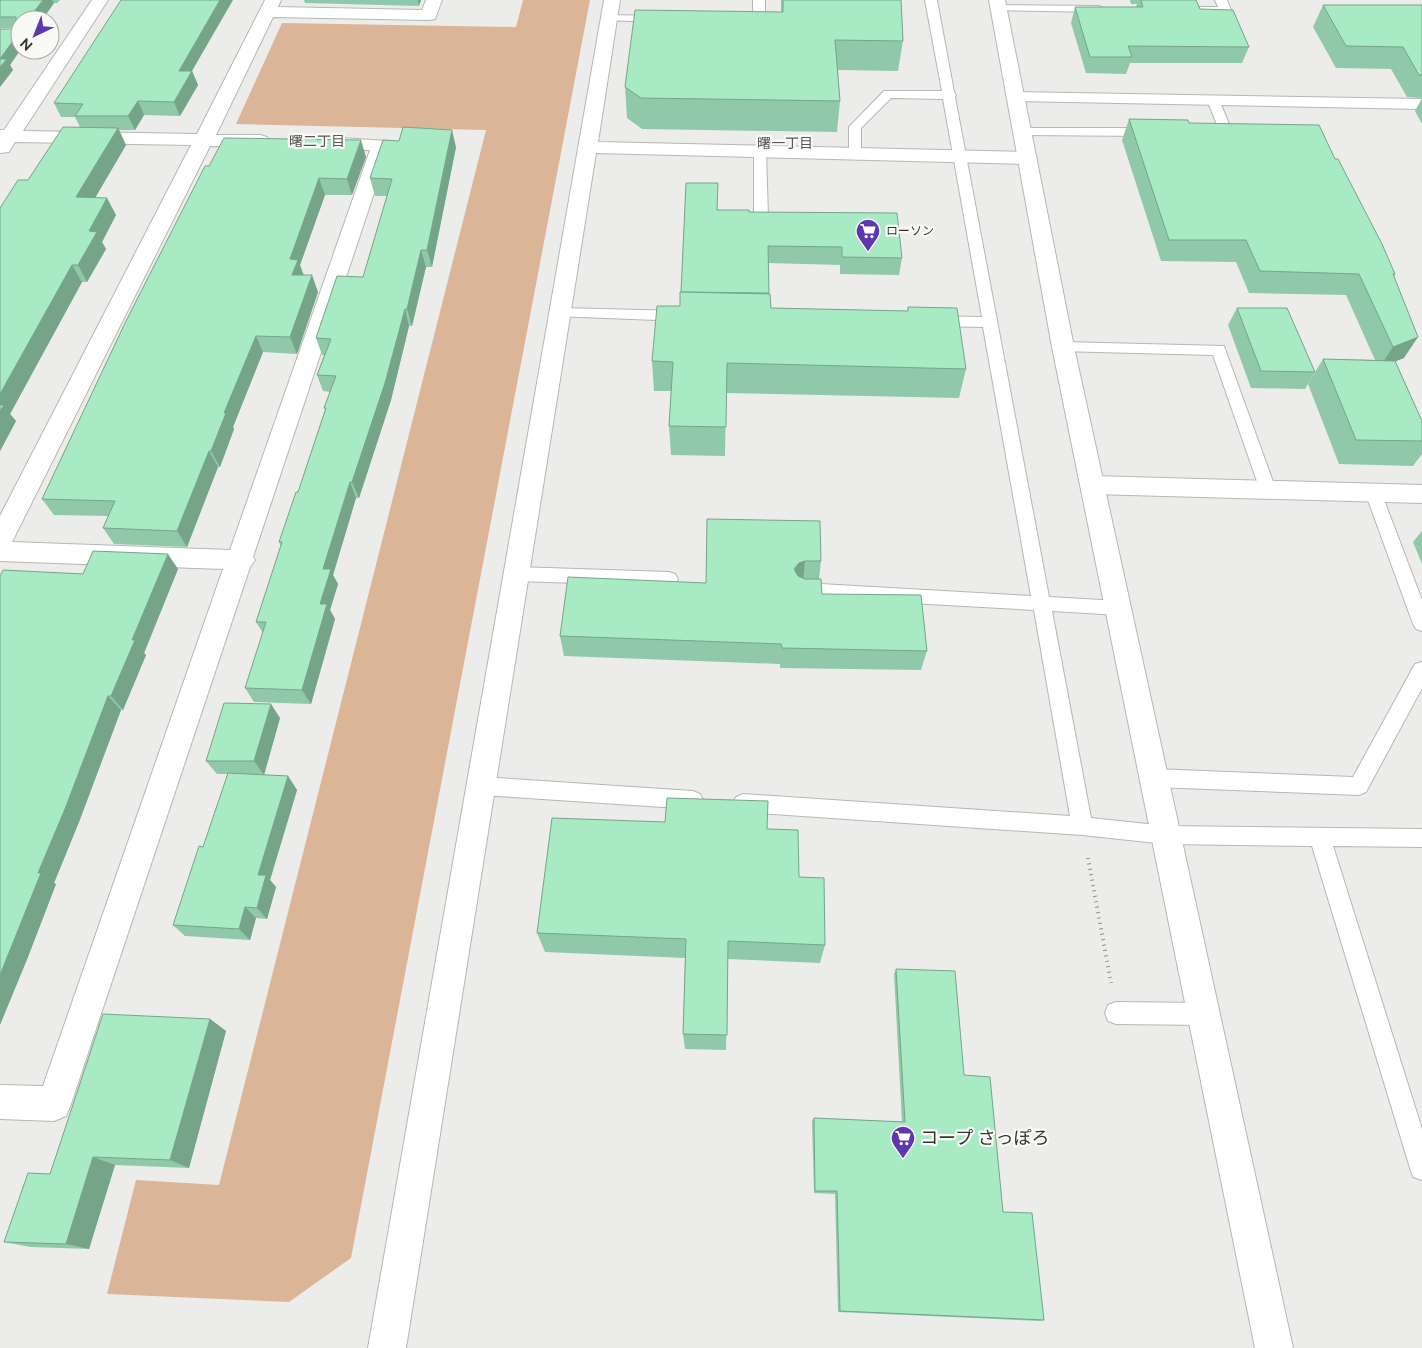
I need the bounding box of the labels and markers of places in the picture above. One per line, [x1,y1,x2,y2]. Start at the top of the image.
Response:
supermarket icon: ローソン [855,218,881,252]
place label: ローソン [886,224,934,238]
supermarket icon: コープ さっぽろ [890,1125,916,1159]
place label: コープ さっぽろ [920,1127,1050,1148]

